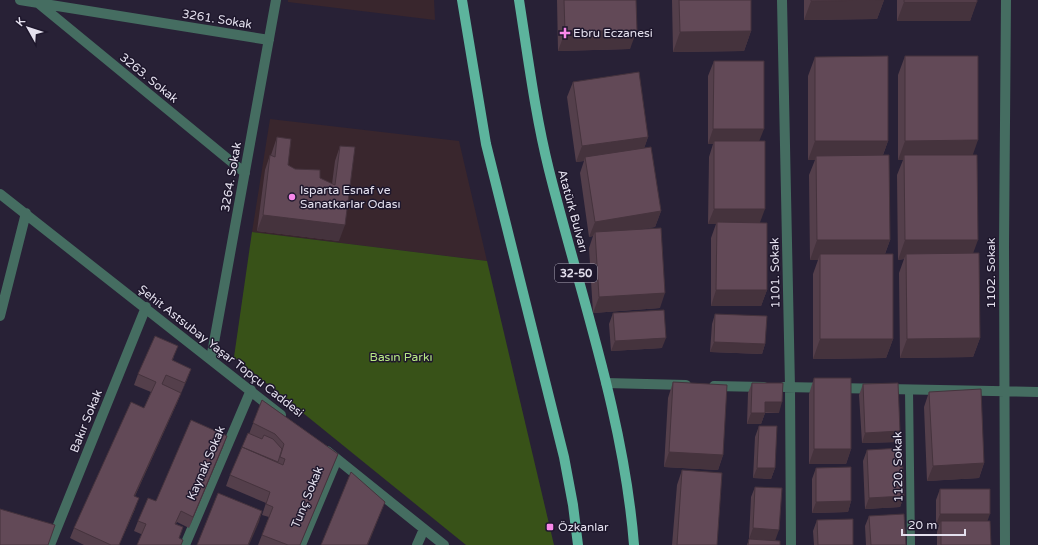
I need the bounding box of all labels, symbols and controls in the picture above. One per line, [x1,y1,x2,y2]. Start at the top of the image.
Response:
street label: 3261. Sokak [181,7,253,32]
north arrow [8,8,48,48]
text: K [13,15,28,29]
place label: Ebru Eczanesi [573,26,653,40]
marker: Ebru Eczanesi [560,28,570,38]
street label: 3263. Sokak [117,50,181,106]
street label: 3264. Sokak [218,140,244,213]
street label: Atatürk Bulvarı [555,168,591,254]
place label: Isparta Esnaf ve Sanatkarlar Odası [300,183,400,211]
marker: Isparta Esnaf ve Sanatkarlar Odası [287,192,297,202]
street label: 1101. Sokak [767,237,783,309]
street label: 1102. Sokak [984,237,998,308]
road number: 32-50 [555,264,597,282]
street label: Şehit Astsubay Yaşar Topçu Caddesi [136,282,306,420]
park label: Basın Parkı [370,350,432,364]
street label: Bakır Sokak [67,387,105,455]
street label: Kaynak Sokak [184,423,228,502]
street label: 1120. Sokak [890,431,906,503]
street label: Tunç Sokak [288,464,326,530]
scale bar [902,511,965,537]
text: 20 m [908,518,937,532]
place label: Özkanlar [558,520,609,534]
marker: Özkanlar [545,522,555,532]

